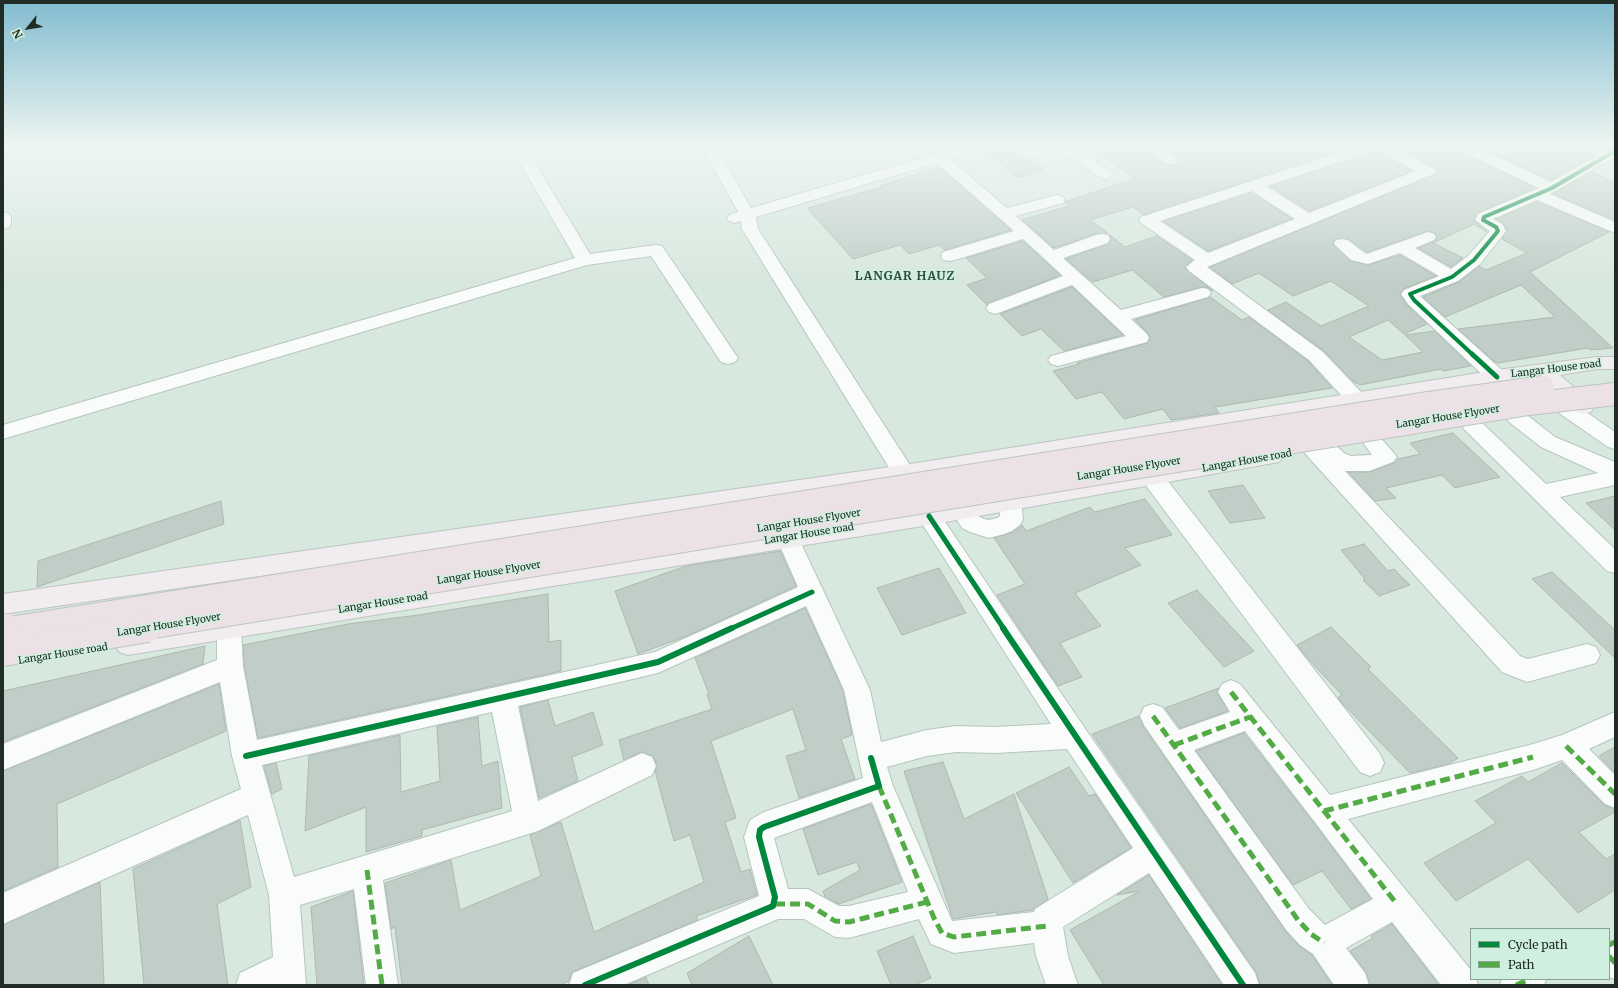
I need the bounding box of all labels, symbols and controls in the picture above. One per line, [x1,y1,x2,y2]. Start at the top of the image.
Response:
north arrow [8,8,48,48]
text: N [9,27,26,41]
district label: LANGAR HAUZ [855,270,955,284]
street label: Langar House road [1510,358,1602,380]
street label: Langar House Flyover [1395,403,1501,431]
street label: Langar House road [1201,447,1293,475]
street label: Langar House Flyover [1076,455,1182,483]
street label: Langar House Flyover [756,507,862,535]
street label: Langar House road [763,521,855,547]
street label: Langar House Flyover [436,559,542,587]
street label: Langar House road [337,590,429,616]
street label: Langar House Flyover [116,611,222,639]
street label: Langar House road [17,641,109,667]
legend [1470,928,1610,980]
text: Cycle path [1508,937,1568,952]
text: Path [1508,957,1534,972]

